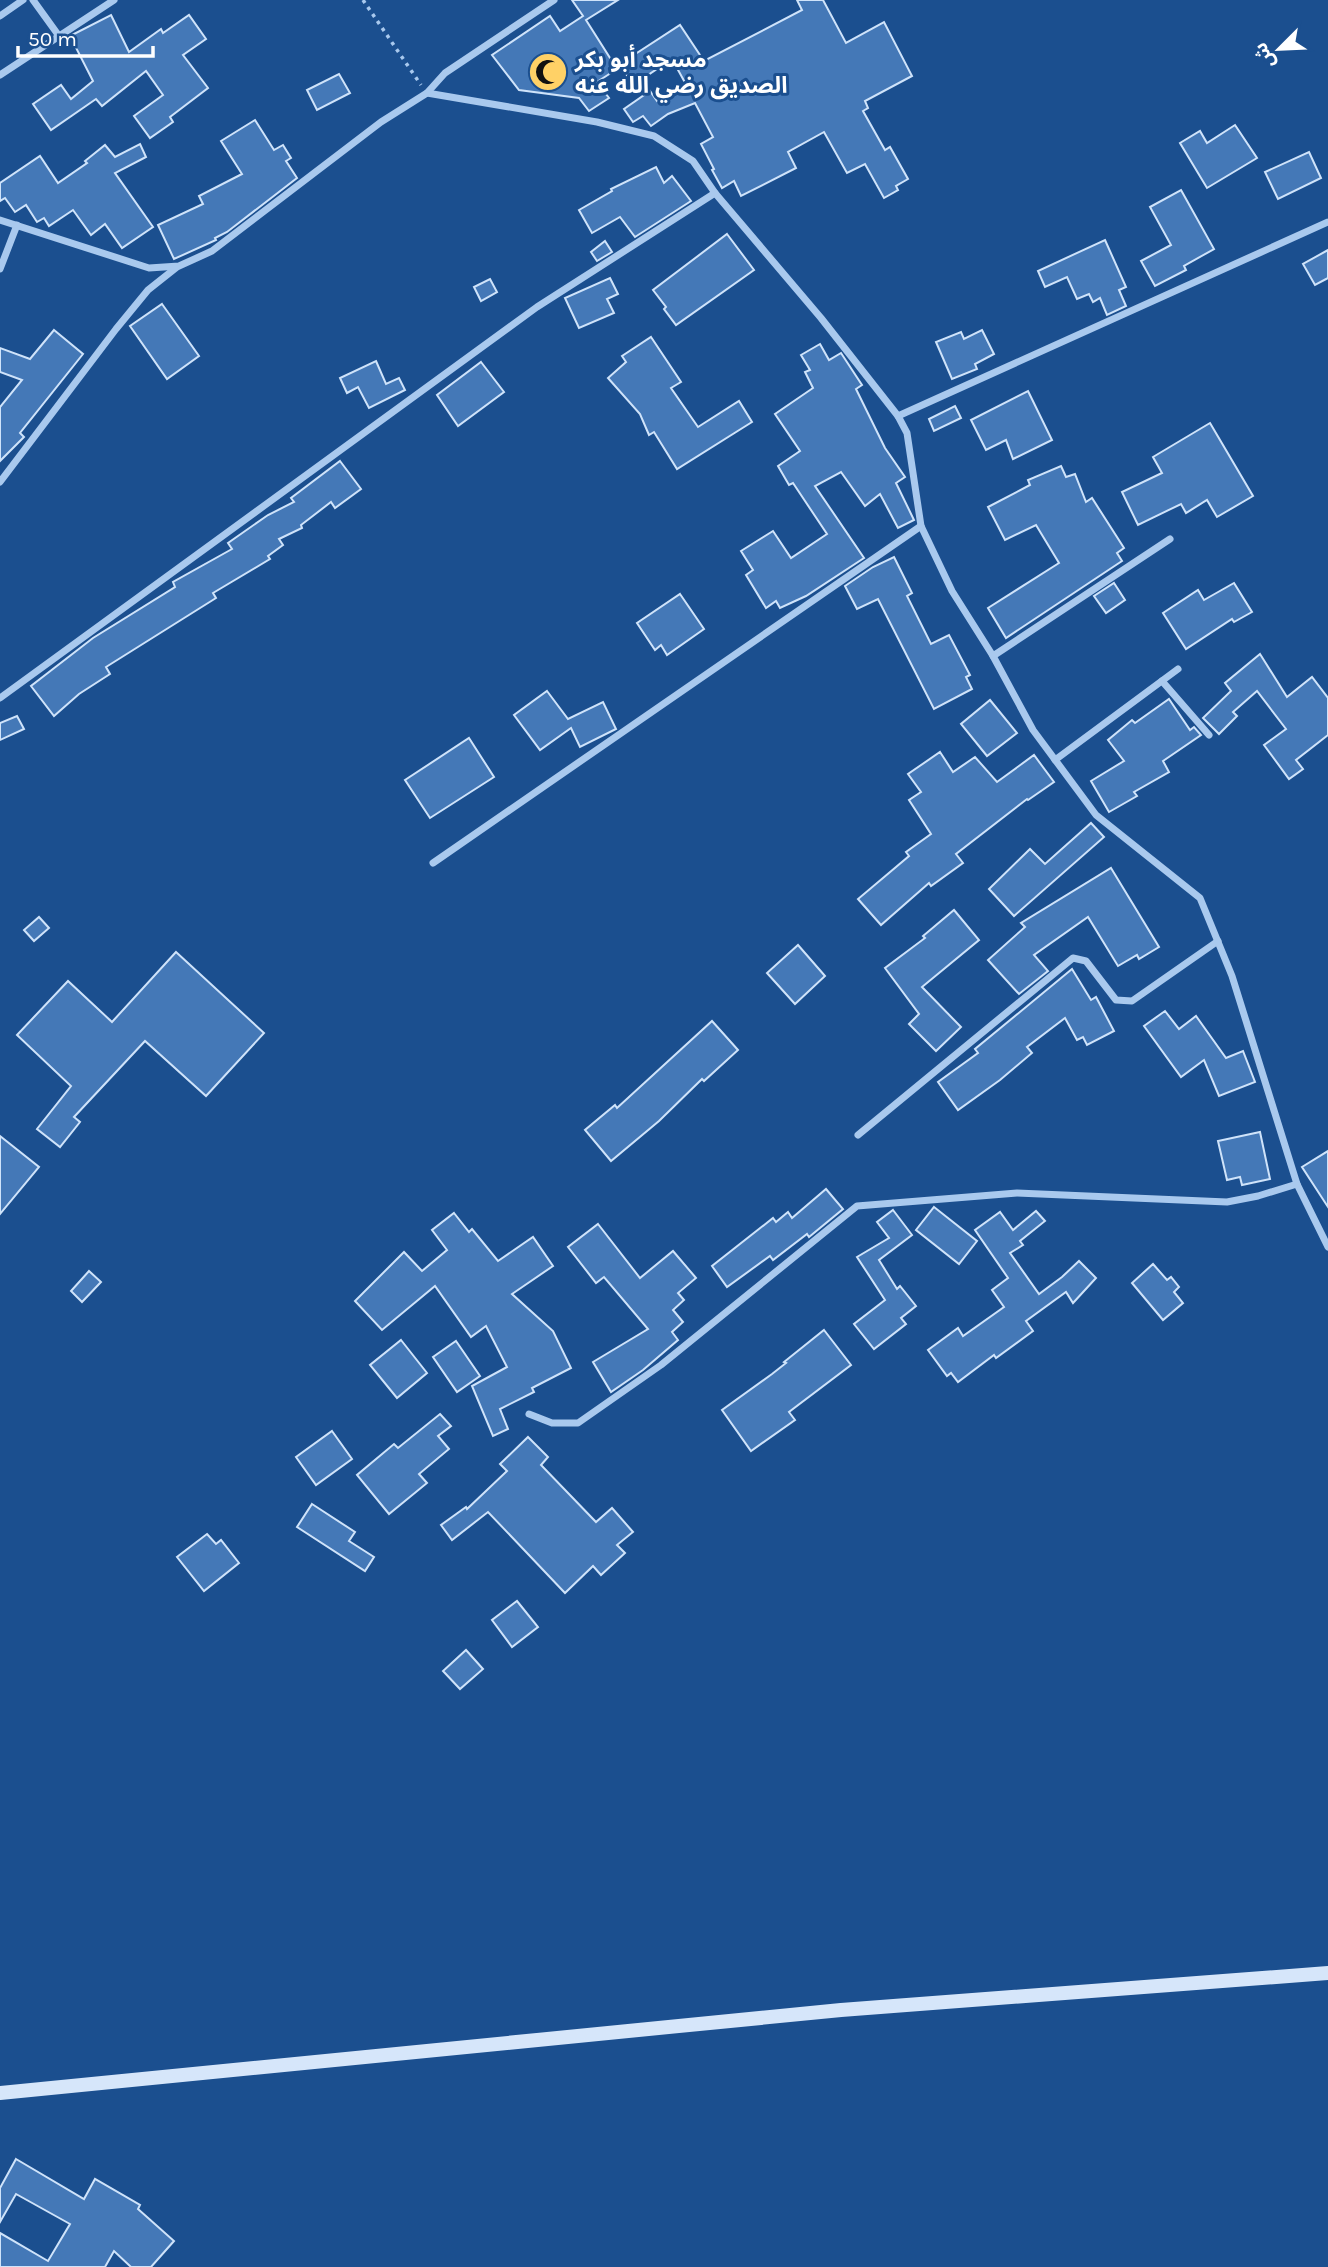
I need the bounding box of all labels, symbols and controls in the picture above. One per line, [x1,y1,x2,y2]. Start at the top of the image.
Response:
scale bar [18,14,152,58]
north arrow [1244,14,1314,84]
text: 50 m [28,27,77,51]
text: ش [1249,39,1280,72]
place label: مسجد أبو بكر الصديق رضي الله عنه [574,44,787,103]
mosque icon: مسجد أبو بكر الصديق رضي الله عنه [527,51,569,93]

